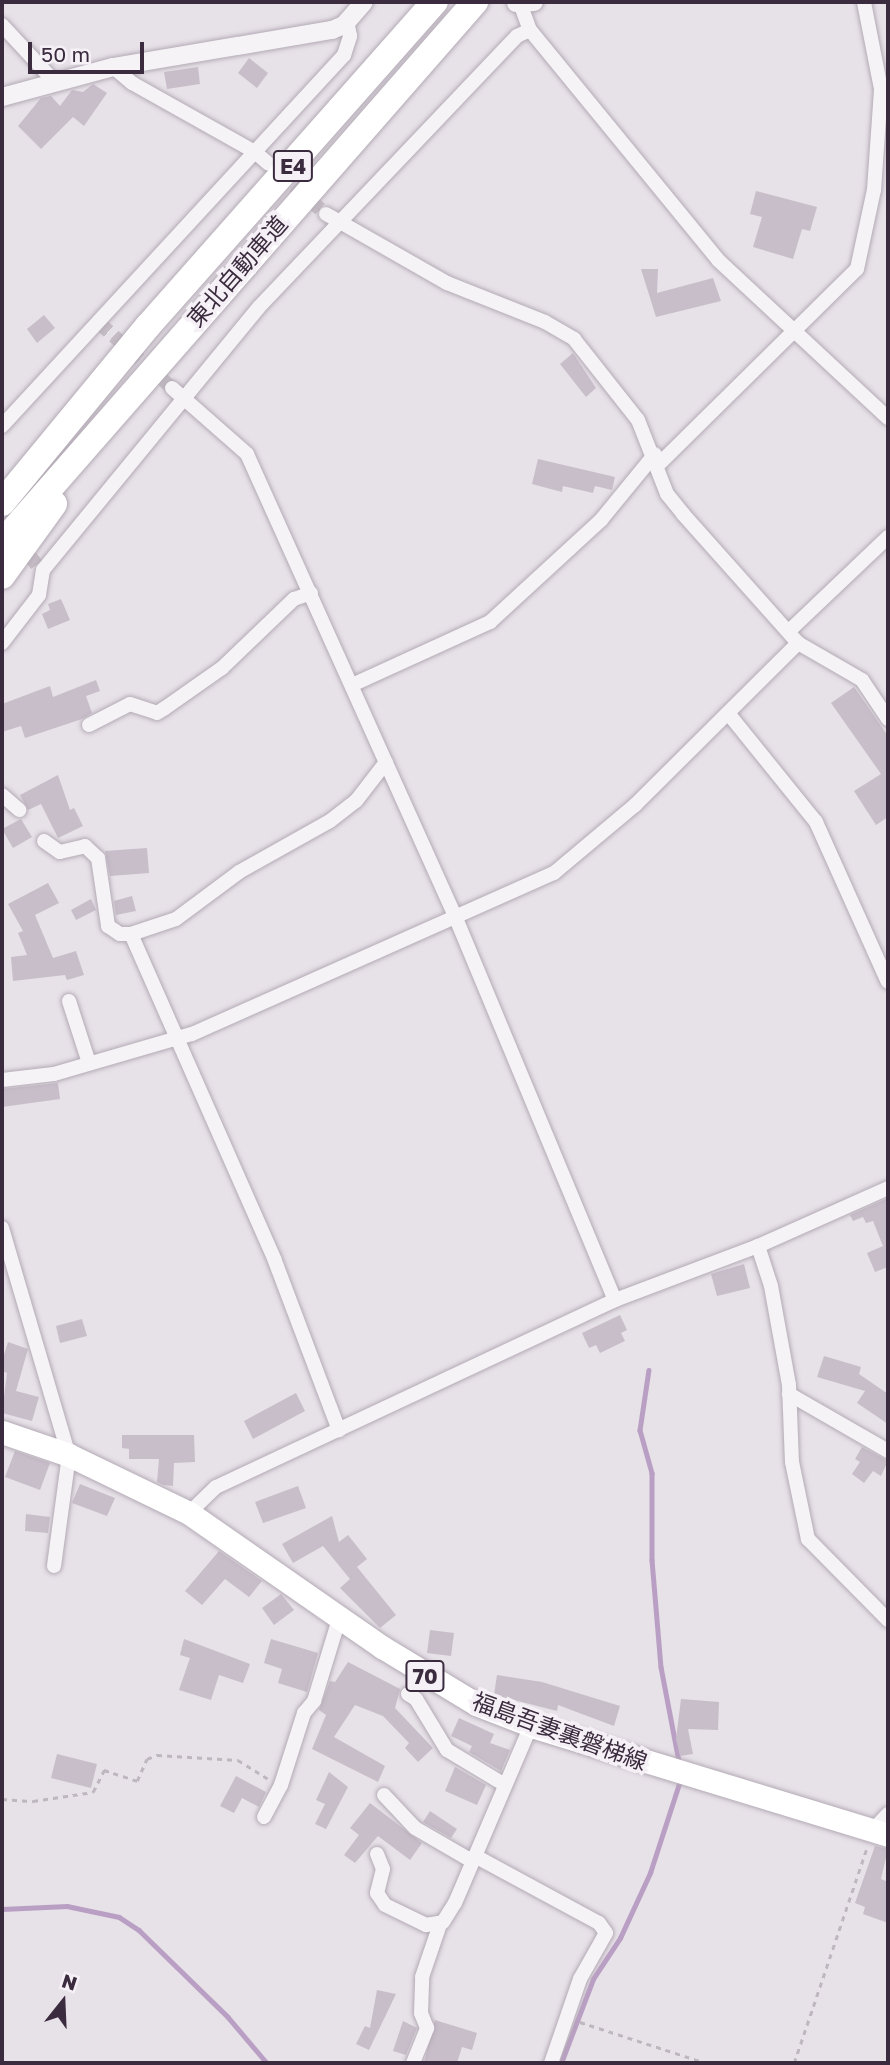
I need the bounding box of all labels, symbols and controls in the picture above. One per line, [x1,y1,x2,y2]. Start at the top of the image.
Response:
scale bar [32,28,147,72]
text: 50 m [41,41,90,67]
road number: E4 [272,148,314,184]
street label: 東北自動車道 [181,210,293,332]
road number: 70 [404,1658,446,1694]
street label: 福島吾妻裏磐梯線 [469,1687,651,1775]
north arrow [28,1967,98,2037]
text: N [59,1968,80,1995]

